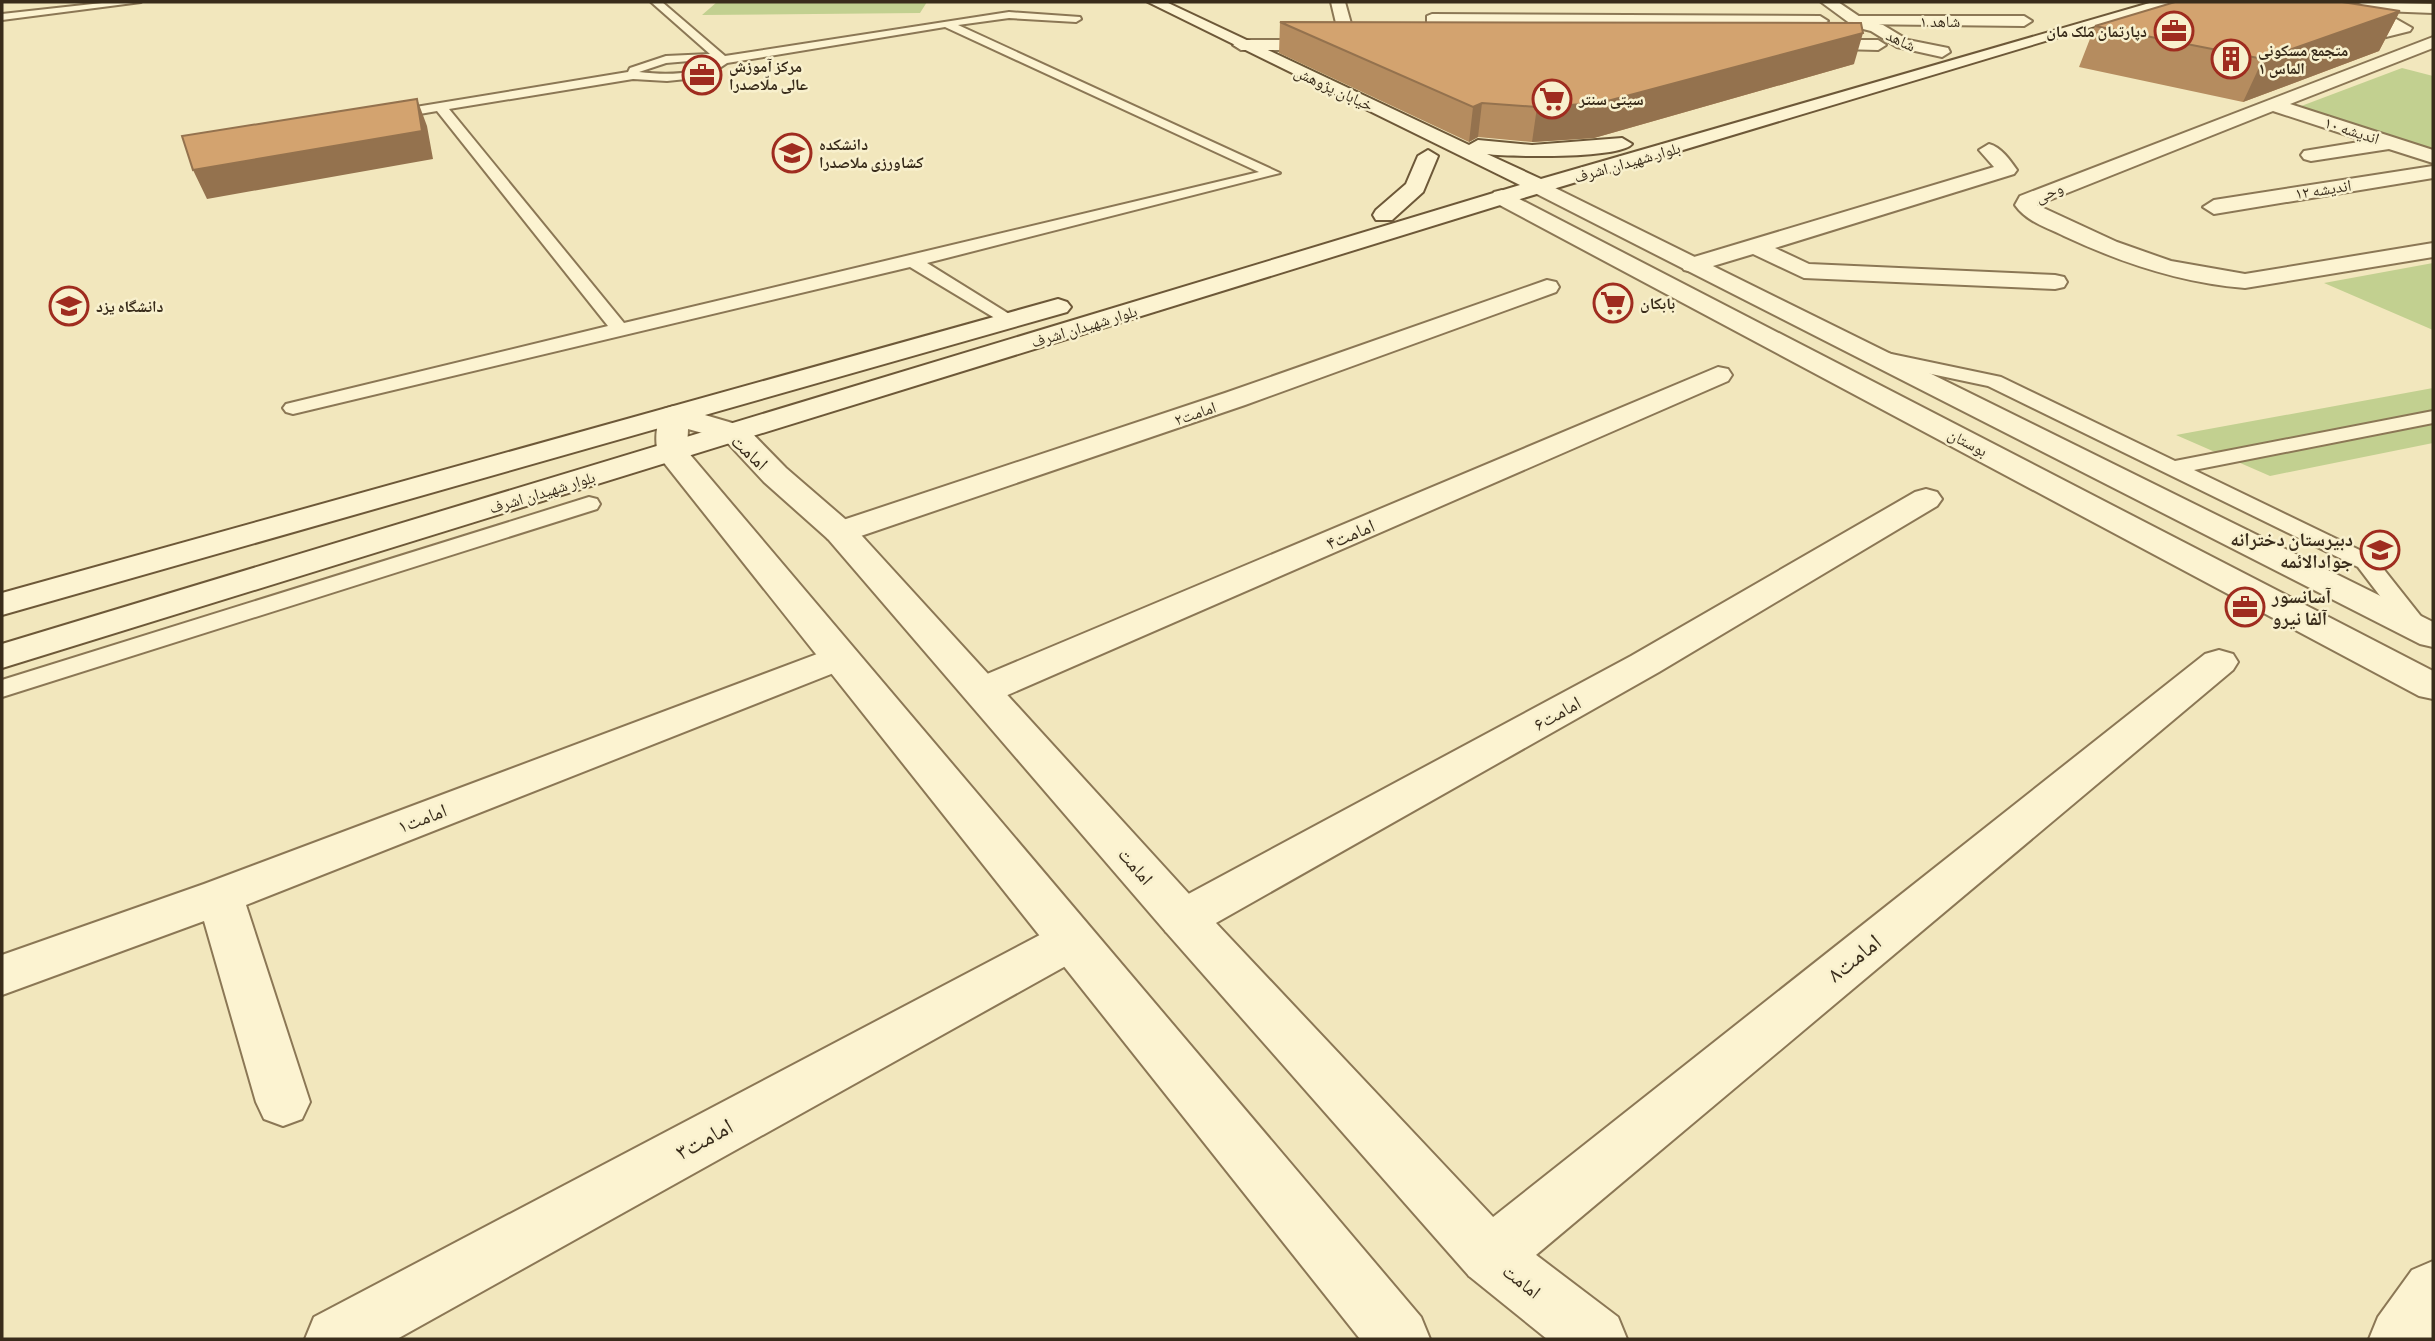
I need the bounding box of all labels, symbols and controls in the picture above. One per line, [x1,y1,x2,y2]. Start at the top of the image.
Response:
office icon: دپارتمان ملک مان [2153,10,2195,52]
street label: شاهد ۱ [1920,12,1960,31]
place label: دپارتمان ملک مان [2046,22,2147,41]
street label: شاهد [1883,25,1919,55]
building icon: متجمع مسکونی الماس ۱ [2210,38,2252,80]
place label: متجمع مسکونی الماس ۱ [2258,41,2348,78]
office icon: مرکز آموزش عالی ملّاصدرا [681,54,723,96]
place label: مرکز آموزش عالی ملّاصدرا [729,57,808,94]
street label: خیابان پژوهش [1291,62,1376,116]
supermarket icon: سیتی سنتر [1531,78,1573,120]
place label: سیتی سنتر [1578,90,1644,109]
street label: اندیشه ۱۰ [2322,113,2382,148]
school or university icon: دانشکده کشاورزی ملاصدرا [771,132,813,174]
place label: دانشکده کشاورزی ملاصدرا [819,135,924,172]
street label: بلوار شهیدان اشرف [1572,138,1683,188]
street label: اندیشه ۱۲ [2294,176,2353,203]
street label: وحی [2032,178,2066,208]
supermarket icon: بابکان [1592,282,1634,324]
school or university icon: دانشگاه یزد [48,285,90,327]
place label: بابکان [1640,294,1675,313]
place label: دانشگاه یزد [96,297,164,316]
street label: بلوار شهیدان اشرف [1029,301,1140,353]
street label: امامت۲ [1172,398,1218,429]
street label: بوستان [1944,424,1991,461]
street label: امامت [726,430,773,475]
street label: بلوار شهیدان اشرف [487,467,598,519]
street label: امامت۴ [1322,514,1378,555]
place label: دبیرستان دخترانه جوادالائمه [2230,528,2353,573]
school or university icon: دبیرستان دخترانه جوادالائمه [2359,529,2401,571]
place label: آسانسور آلفا نيرو [2271,585,2332,630]
office icon: آسانسور آلفا نيرو [2224,586,2266,628]
street label: امامت۶ [1529,691,1585,736]
street label: امامت۱ [394,799,450,838]
street label: امامت [1113,843,1158,890]
street label: امامت۸ [1821,928,1887,988]
street label: امامت۳ [670,1112,738,1166]
street label: امامت [1498,1259,1545,1303]

